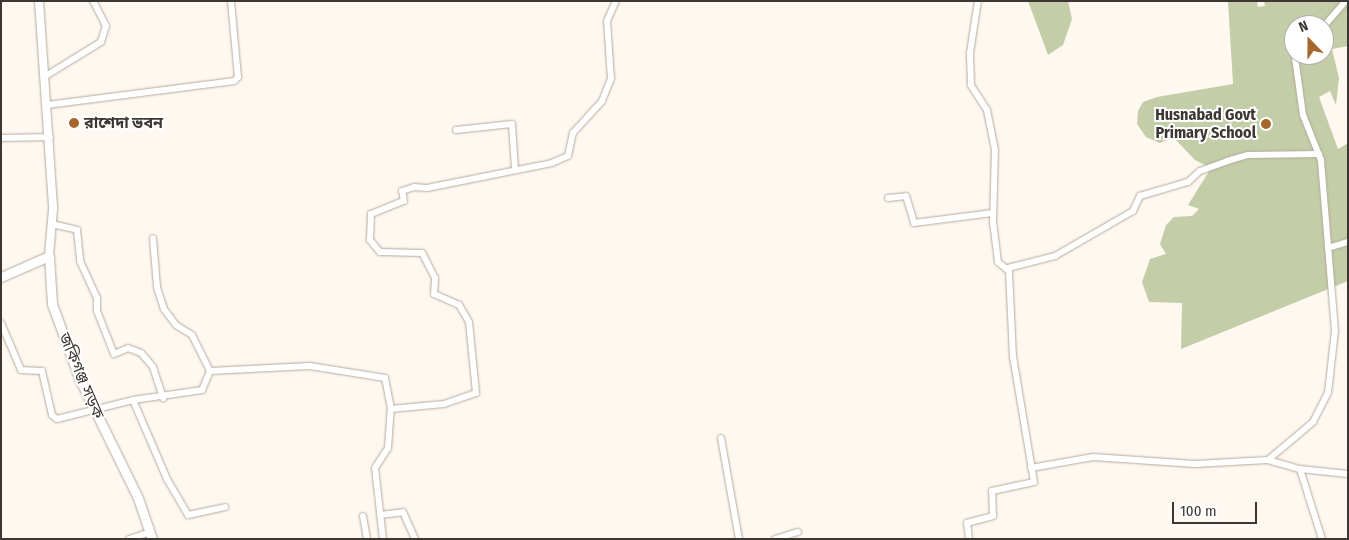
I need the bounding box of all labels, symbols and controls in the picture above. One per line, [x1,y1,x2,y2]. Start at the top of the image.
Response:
north arrow [1284,15,1334,65]
text: N [1296,17,1311,36]
place label: Husnabad Govt Primary School [1155,105,1256,143]
place label: রাশেদা ভবন [84,113,163,133]
marker: রাশেদা ভবন [68,117,80,129]
marker: Husnabad Govt Primary School [1260,118,1272,130]
street label: জকিগঞ্জ সড়ক [54,330,108,422]
scale bar [1174,492,1259,524]
text: 100 m [1180,502,1217,520]

